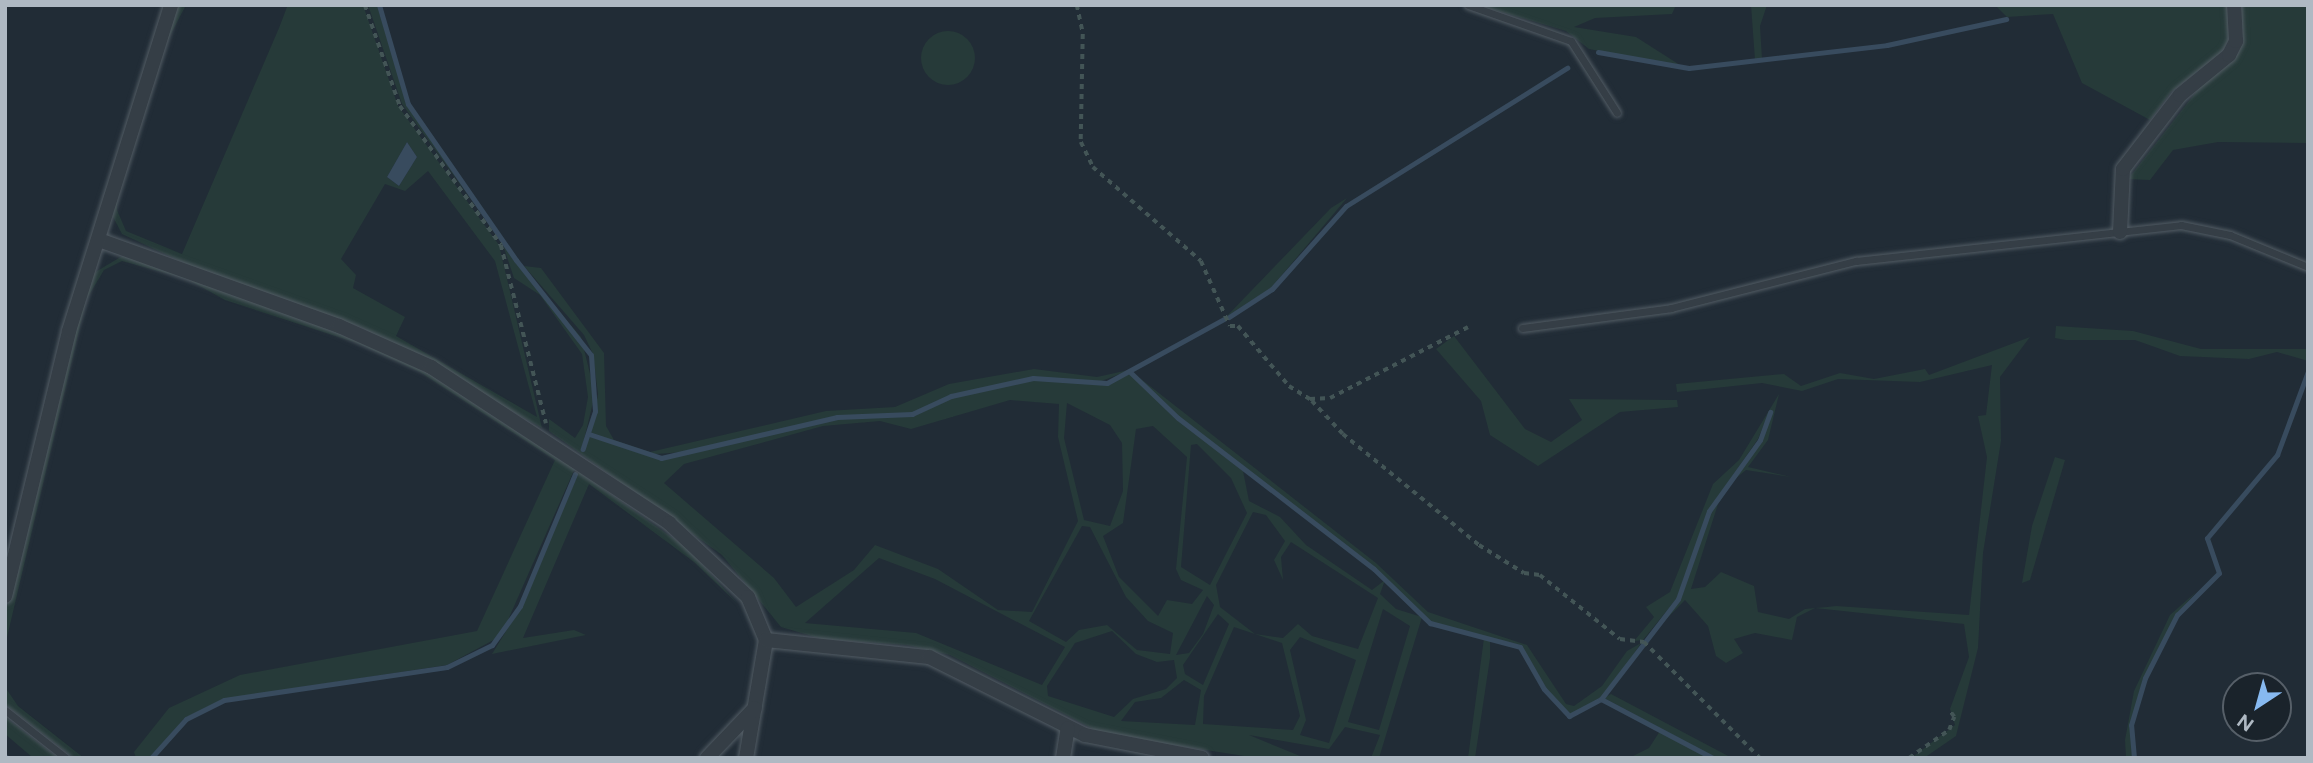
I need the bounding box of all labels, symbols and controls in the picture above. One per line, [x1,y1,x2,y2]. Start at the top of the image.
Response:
north arrow [2222,672,2292,742]
text: N [2233,709,2258,736]

